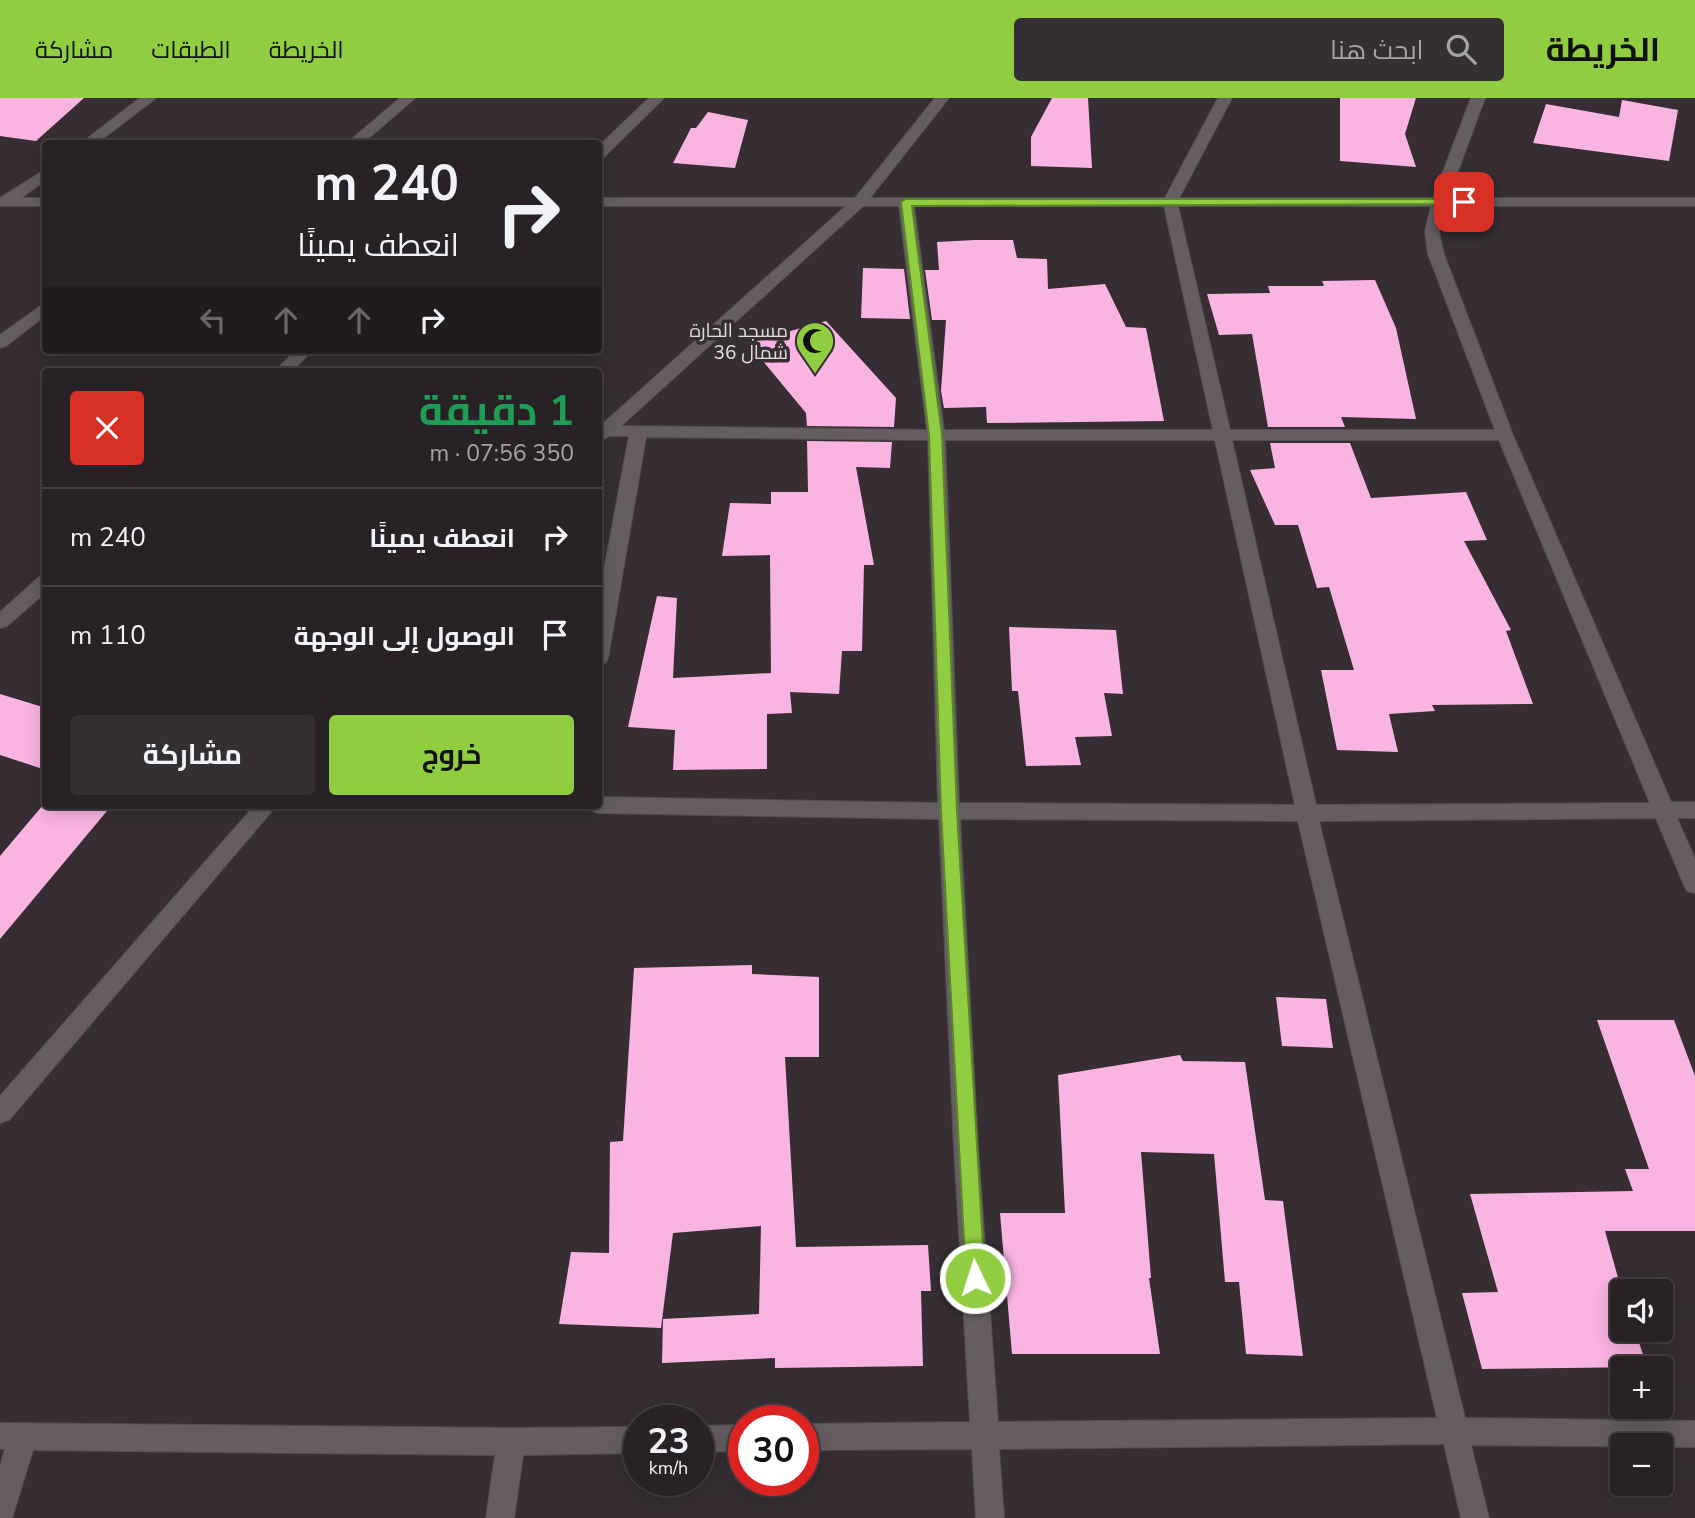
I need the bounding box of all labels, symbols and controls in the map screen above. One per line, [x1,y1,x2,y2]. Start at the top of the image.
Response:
search box [1014,18,1504,81]
text: الخريطة [1546,28,1660,73]
icon: search [1442,30,1480,68]
text: ابحث هنا [1330,33,1424,68]
text: مشاركة [35,34,113,66]
text: الطبقات [151,34,231,66]
text: الخريطة [269,34,344,66]
text: 240 m [315,150,459,217]
icon: right [483,168,574,259]
pin [1434,172,1494,232]
icon: arrive [1445,183,1483,221]
text: انعطف يمينًا [297,224,459,267]
icon: left [194,301,232,339]
icon: ahead [267,301,305,339]
icon: ahead [340,301,378,339]
icon: right [413,301,451,339]
place label: مسجد الحارة 36 شمال [689,318,788,366]
mosque icon: مسجد الحارة 36 شمال [794,320,836,375]
text: 1 دقيقة [419,383,574,440]
button: close [70,391,144,465]
text: 350 m · 07:56 [429,438,574,469]
icon: right [536,518,574,556]
text: 240 m [70,520,146,555]
text: انعطف يمينًا [369,521,515,556]
icon: arrive [536,616,574,654]
text: 110 m [70,618,146,653]
text: الوصول إلى الوجهة [294,619,515,654]
button: مشاركة [70,715,315,795]
button: خروج [329,715,574,795]
position arrow [938,1241,1012,1315]
map controls [1610,1279,1673,1496]
button: sound [1610,1279,1673,1342]
button: + [1610,1356,1673,1419]
speed limit sign: 30 [728,1405,819,1496]
text: 23 [647,1418,690,1465]
button: − [1610,1433,1673,1496]
text: km/h [649,1456,688,1480]

